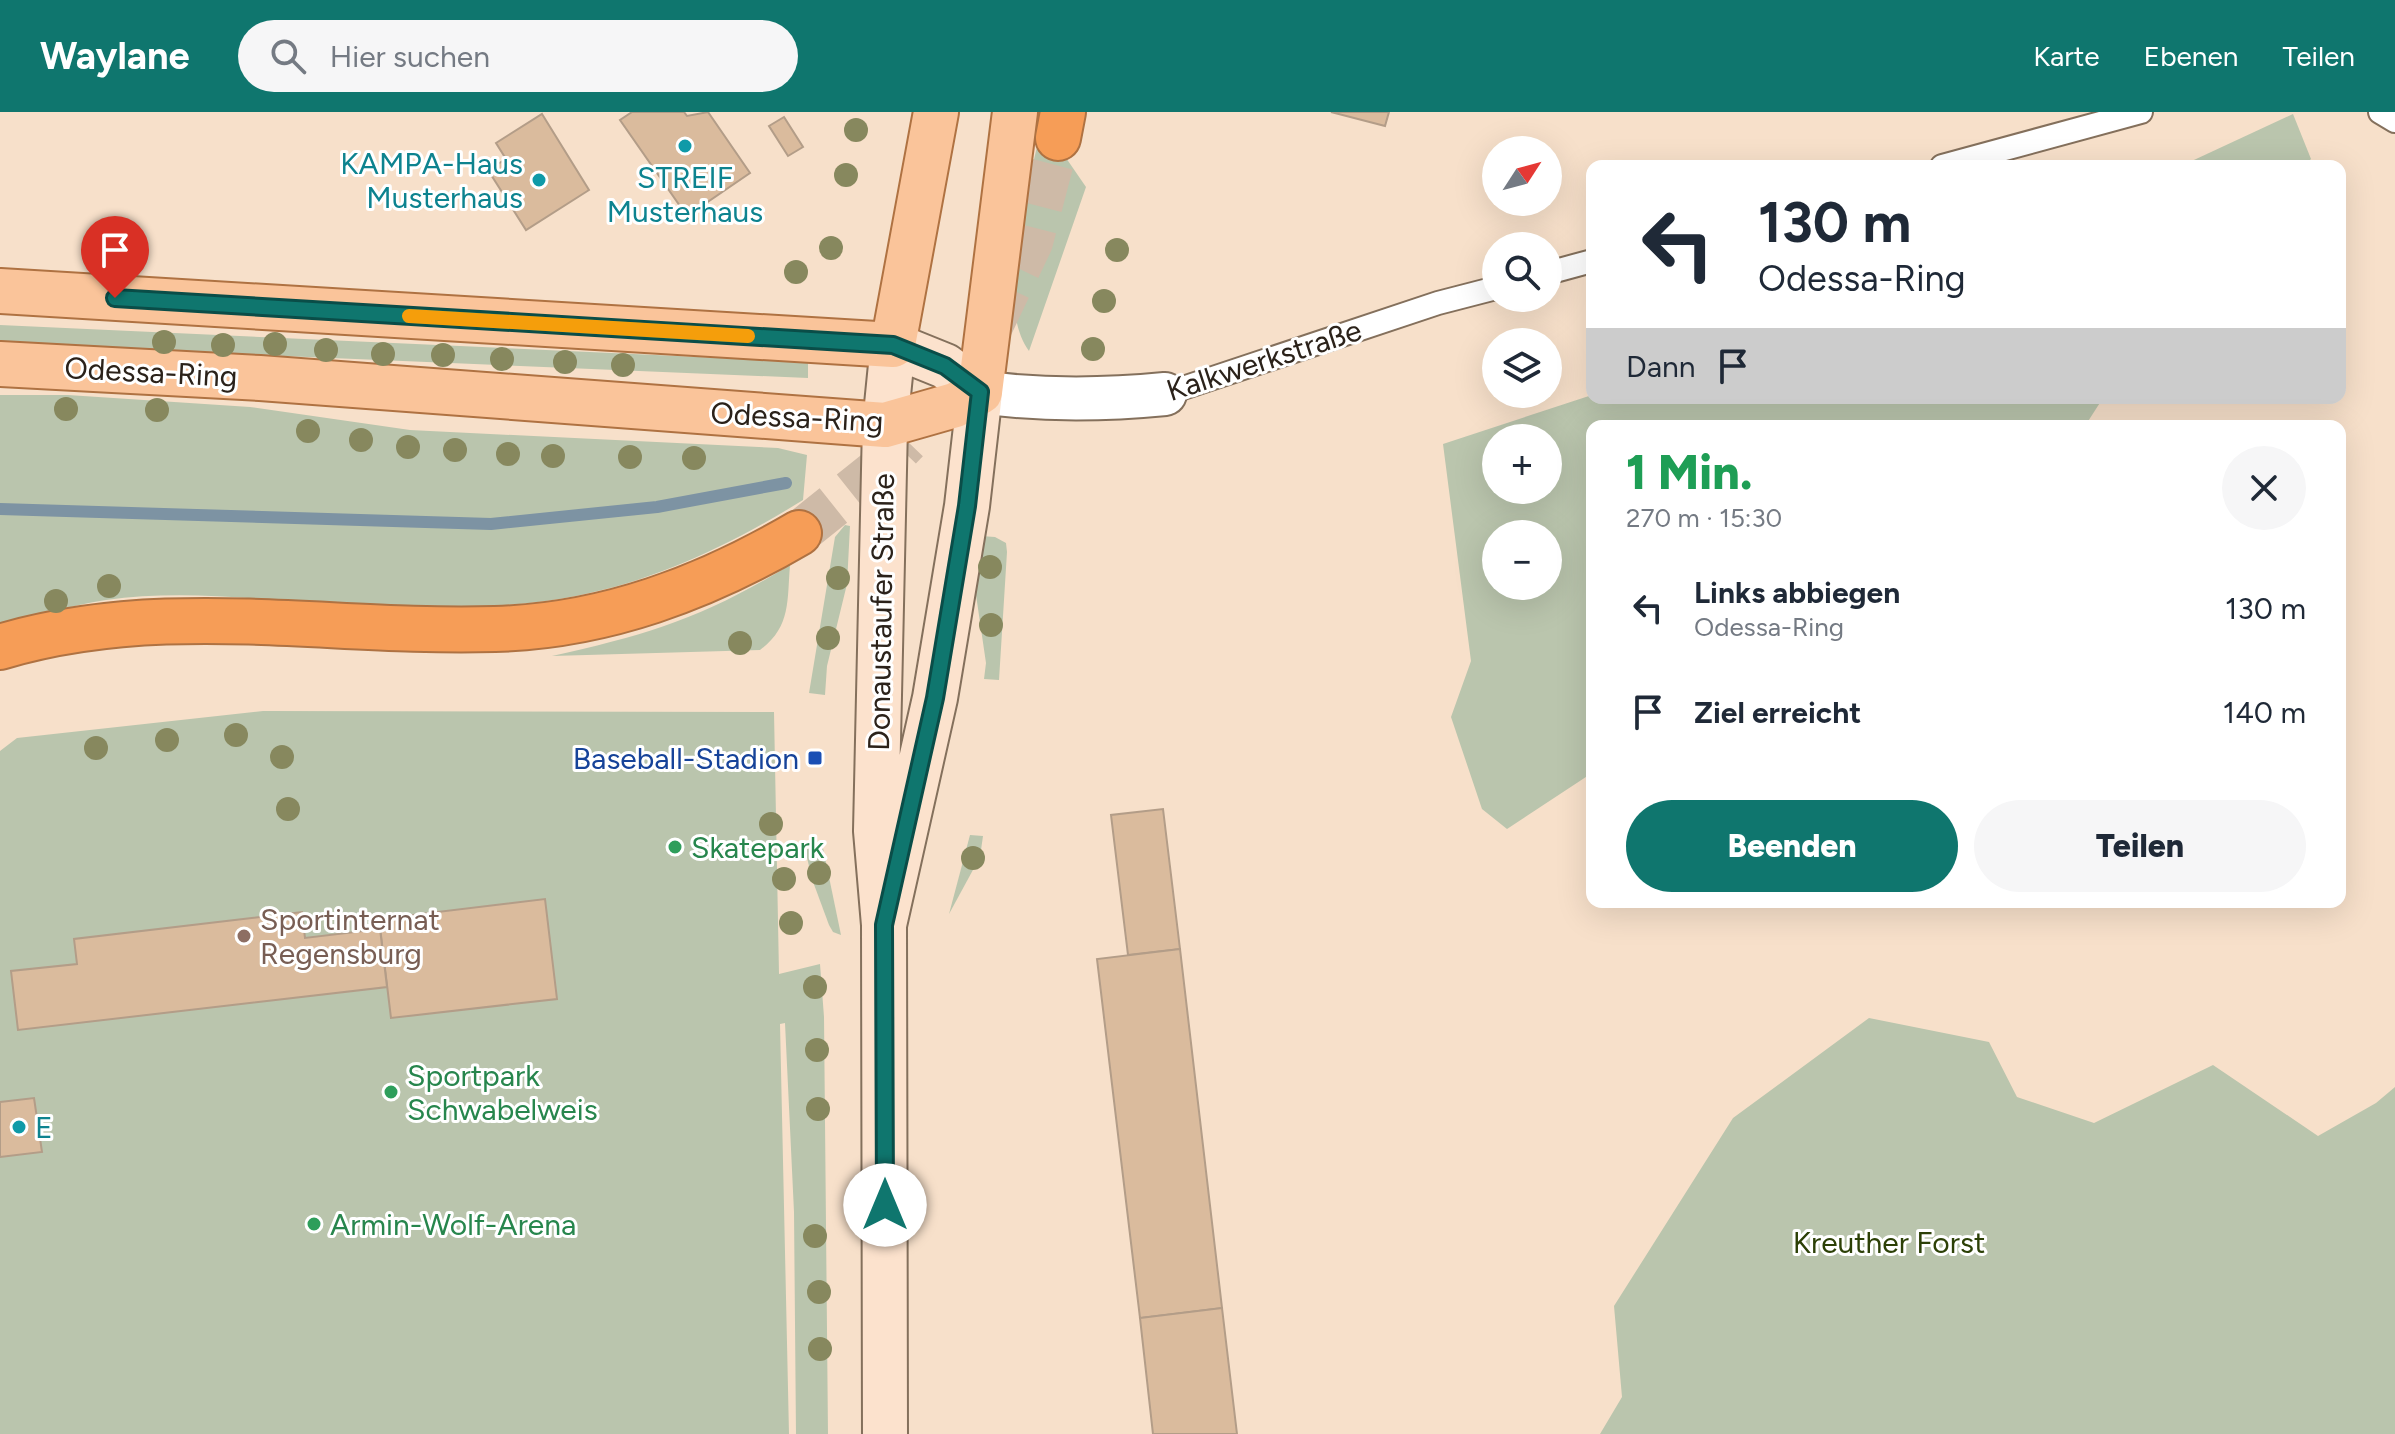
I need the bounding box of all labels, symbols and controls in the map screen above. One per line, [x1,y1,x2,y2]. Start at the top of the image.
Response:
search box [238,20,798,92]
text: Waylane [40,33,190,79]
icon: search [266,34,310,78]
text: Hier suchen [330,38,490,75]
text: Karte [2033,39,2100,73]
text: Ebenen [2144,39,2238,73]
text: Teilen [2282,39,2355,73]
north arrow [1482,136,1562,216]
map controls [1482,136,1562,600]
marker: STREIF Musterhaus [676,137,694,155]
place label: KAMPA-Haus Musterhaus [340,145,523,216]
place label: STREIF Musterhaus [607,159,763,230]
marker: KAMPA-Haus Musterhaus [530,171,548,189]
text: 130 m [1758,189,1911,256]
icon: left [1626,192,1730,296]
pin [81,216,149,298]
icon: arrive [93,228,137,272]
button: search [1482,232,1562,312]
text: Odessa-Ring [1758,257,1966,300]
street label: Kalkwerkstraße [1162,311,1366,409]
button: layers [1482,328,1562,408]
icon: arrive [1711,344,1755,388]
text: Dann [1626,348,1695,385]
street label: Odessa-Ring [64,349,238,395]
street label: Odessa-Ring [710,394,884,440]
button: + [1482,424,1562,504]
text: 1 Min. [1626,443,1753,501]
button: close [2222,446,2306,530]
street label: Donaustaufer Straße [860,473,902,751]
text: 270 m · 15:30 [1626,502,1782,534]
button: − [1482,520,1562,600]
text: Links abbiegen [1694,574,1900,611]
icon: left [1626,586,1670,630]
text: 130 m [2225,590,2306,627]
text: Odessa-Ring [1694,611,1844,643]
icon: arrive [1626,690,1670,734]
text: Ziel erreicht [1694,694,1861,731]
text: 140 m [2223,694,2306,731]
place label: Baseball-Stadion [573,740,799,777]
marker: Baseball-Stadion [806,749,824,767]
button: Beenden [1626,800,1958,892]
button: Teilen [1974,800,2306,892]
place label: Skatepark [691,829,825,866]
marker: Skatepark [666,838,684,856]
place label: Sportinternat Regensburg [260,901,440,972]
marker: Sportinternat Regensburg [235,927,253,945]
place label: Sportpark Schwabelweis [407,1057,598,1128]
marker: Sportpark Schwabelweis [382,1083,400,1101]
place label: E [35,1109,53,1146]
marker: E [10,1118,28,1136]
position arrow [843,1163,927,1247]
place label: Armin-Wolf-Arena [330,1206,576,1243]
marker: Armin-Wolf-Arena [305,1215,323,1233]
park label: Kreuther Forst [1793,1224,1985,1261]

